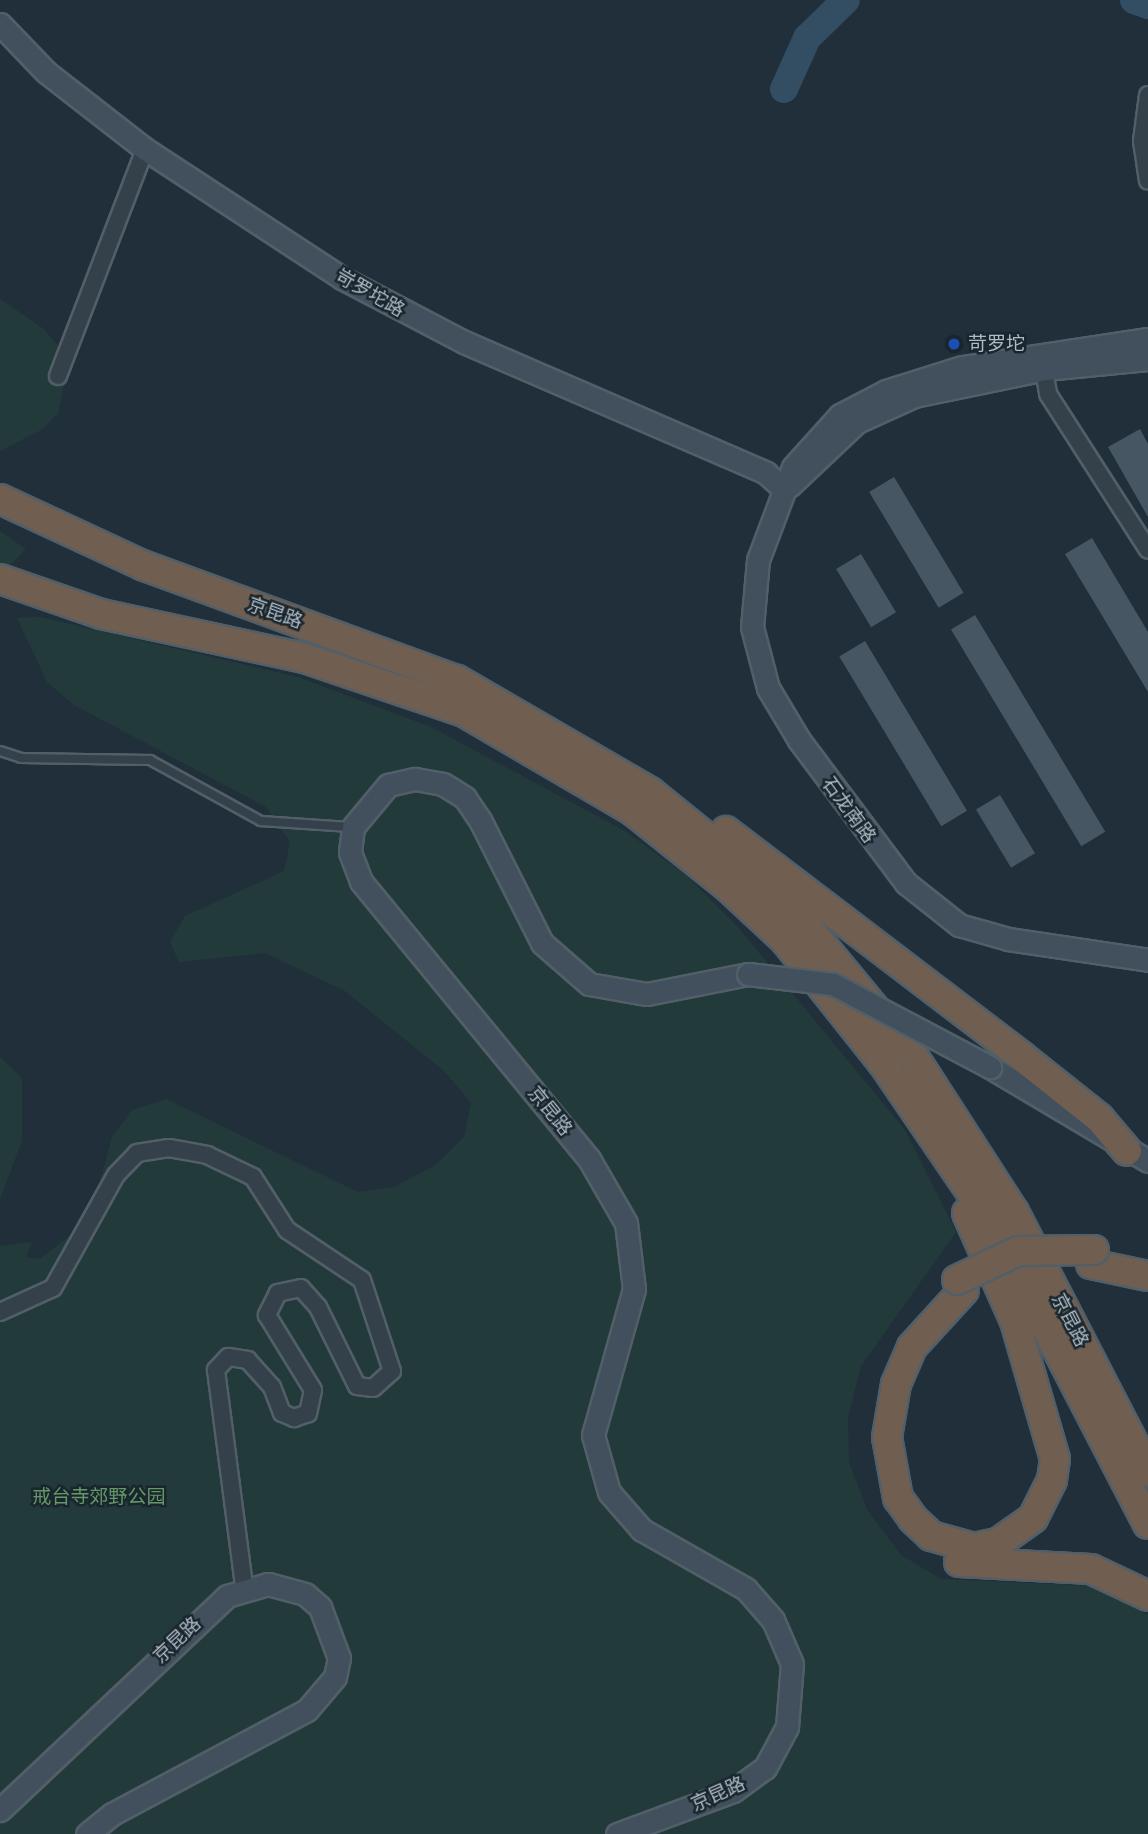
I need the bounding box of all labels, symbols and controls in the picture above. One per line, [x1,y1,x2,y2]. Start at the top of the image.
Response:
street label: 岢罗坨路 [331,264,409,322]
place label: 苛罗坨 [968,333,1025,355]
marker: 苛罗坨 [946,336,962,352]
street label: 京昆路 [244,593,306,633]
street label: 石龙南路 [817,773,881,847]
street label: 京昆路 [523,1082,577,1140]
street label: 京昆路 [1047,1289,1093,1351]
park label: 戒台寺郊野公园 [33,1486,165,1508]
street label: 京昆路 [148,1612,206,1668]
street label: 京昆路 [687,1772,749,1816]

